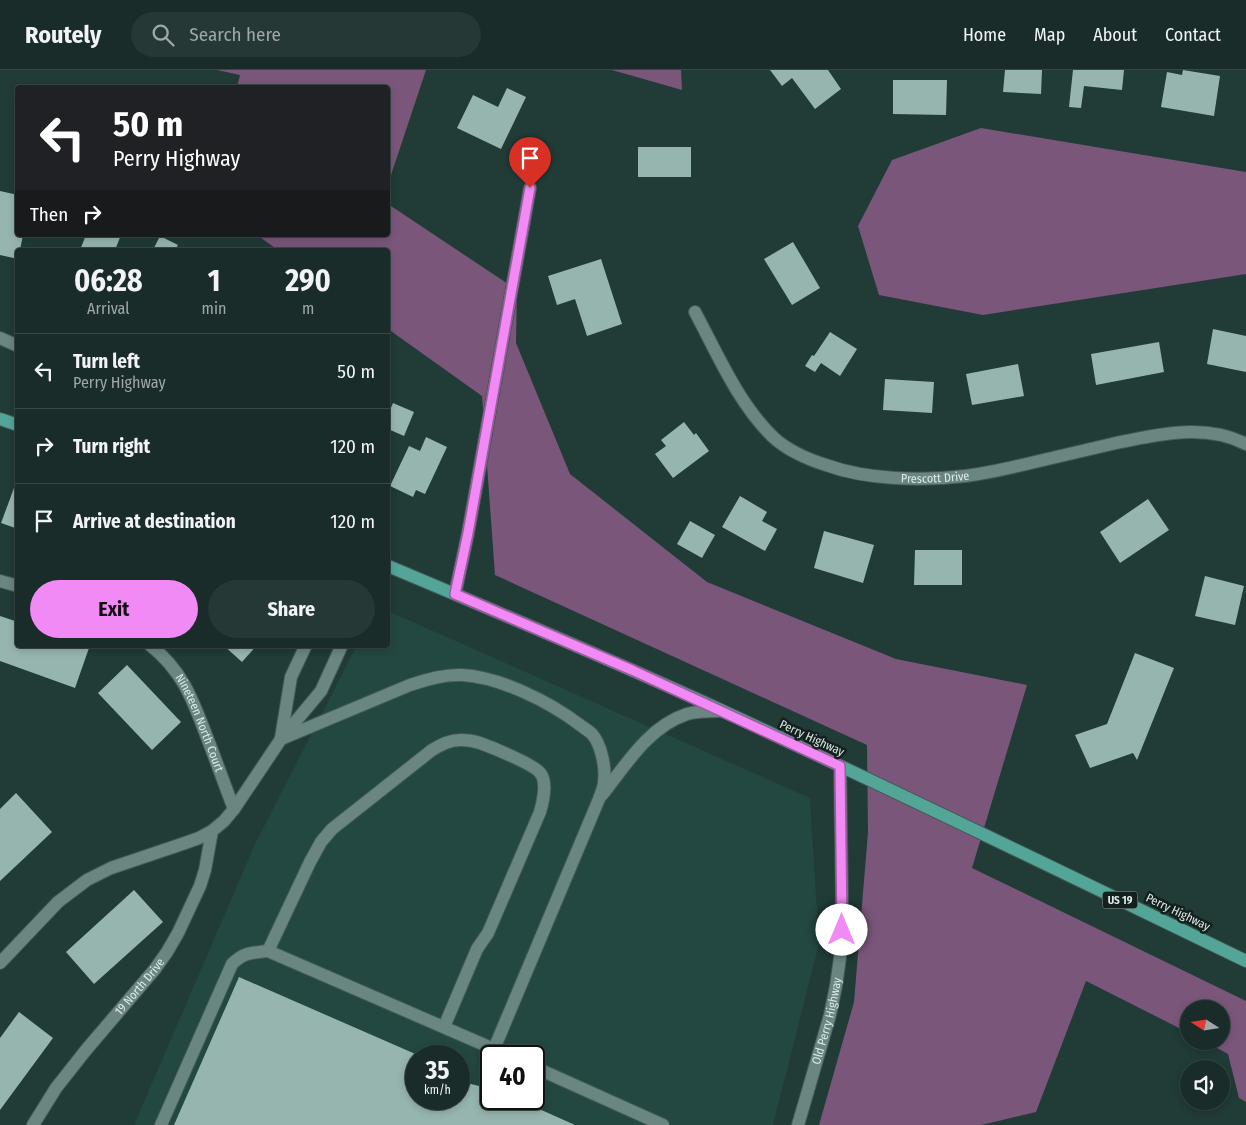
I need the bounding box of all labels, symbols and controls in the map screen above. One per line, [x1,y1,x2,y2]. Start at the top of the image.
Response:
search box [131,12,481,57]
text: Routely [25,21,101,49]
icon: search [149,21,177,49]
text: Search here [189,23,281,46]
text: Home [963,24,1006,46]
text: Map [1034,24,1065,46]
text: About [1093,24,1137,46]
text: Contact [1165,24,1221,46]
text: 50 m [113,103,183,145]
icon: left [30,105,95,170]
pin [509,137,551,188]
icon: arrive [516,144,544,172]
text: Perry Highway [113,145,240,172]
icon: right [78,200,106,228]
text: Then [30,203,68,226]
text: 06:28 [74,263,143,299]
text: 1 [208,263,220,299]
text: 290 [285,263,331,299]
text: Arrival [87,299,130,318]
text: min [202,299,226,318]
text: m [302,299,314,318]
text: Turn left [73,350,140,373]
icon: left [30,357,58,385]
text: 50 m [337,360,375,383]
text: Perry Highway [73,373,166,392]
icon: right [30,432,58,460]
text: Turn right [73,435,150,458]
text: 120 m [330,435,375,458]
street label: Prescott Drive [901,469,970,486]
icon: arrive [30,507,58,535]
text: Arrive at destination [73,510,236,533]
text: 120 m [330,510,375,533]
button: Exit [30,580,198,638]
button: Share [208,580,375,638]
street label: Nineteen North Court [173,671,226,774]
street label: Perry Highway [778,717,847,759]
street label: Perry Highway [1144,890,1213,934]
road number: US 19 [1102,892,1138,908]
position arrow [815,903,867,955]
street label: 19 North Drive [112,956,167,1018]
street label: Old Perry Highway [809,976,844,1066]
north arrow [1180,1000,1230,1050]
map controls [1180,1000,1230,1110]
speed limit sign: 40 [480,1045,545,1110]
text: 35 [425,1056,450,1086]
button: sound [1180,1060,1230,1110]
text: km/h [424,1083,451,1097]

